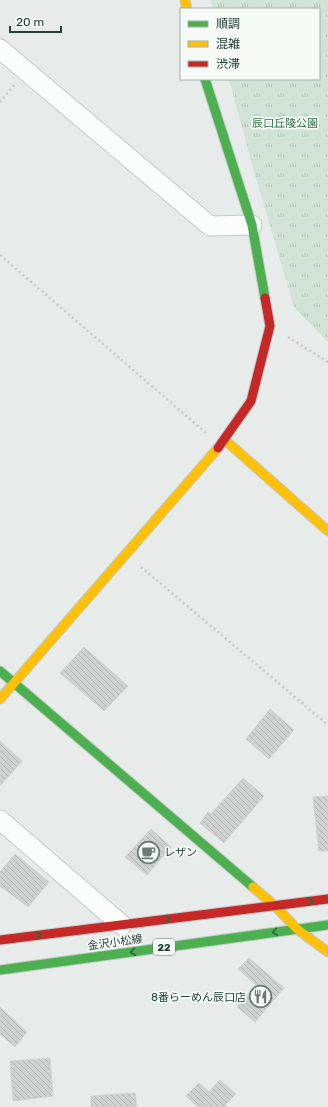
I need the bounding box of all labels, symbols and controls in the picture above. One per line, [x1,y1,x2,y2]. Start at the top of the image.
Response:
scale bar [10,8,61,34]
legend [180,8,320,80]
text: 20 m [16,15,44,29]
text: 順調 [216,17,240,31]
text: 混雑 [216,37,240,51]
text: 渋滞 [216,57,240,71]
park label: 辰口丘陵公園 [252,117,318,130]
cafe icon: レザン [135,839,161,865]
place label: レザン [164,846,197,859]
one-way arrow [308,897,314,906]
one-way arrow [165,915,171,924]
one-way arrow [272,927,279,936]
one-way arrow [36,931,42,940]
street label: 金沢小松線 [87,932,143,953]
road number: 22 [153,939,175,955]
one-way arrow [130,947,136,956]
restaurant icon: 8番らーめん辰口店 [248,984,274,1010]
place label: 8番らーめん辰口店 [151,991,246,1004]

